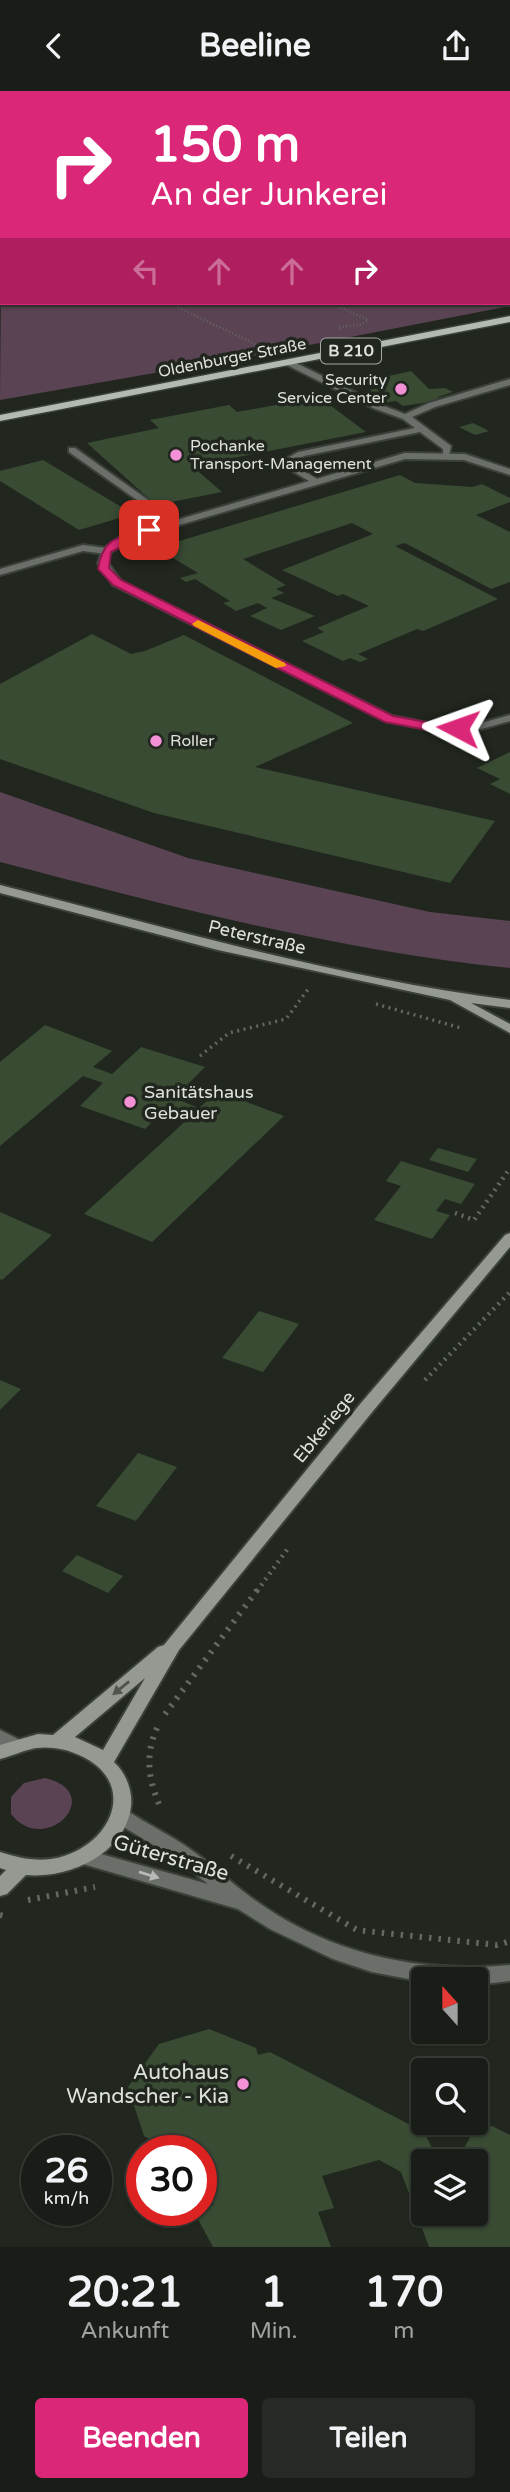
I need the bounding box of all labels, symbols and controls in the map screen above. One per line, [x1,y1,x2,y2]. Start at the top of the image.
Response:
icon: back [35,27,73,65]
text: Beeline [199,27,311,65]
icon: share [437,27,475,65]
text: 150 m [150,116,300,175]
icon: right [35,119,126,210]
text: An der Junkerei [150,176,387,214]
icon: left [127,252,165,290]
icon: ahead [200,252,238,290]
icon: ahead [273,252,311,290]
icon: right [346,252,384,290]
street label: Oldenburger Straße [156,334,308,382]
road number: B 210 [321,339,381,363]
place label: Security Service Center [277,370,388,408]
marker: Security Service Center [393,381,409,397]
place label: Pochanke Transport-Management [190,436,372,474]
marker: Pochanke Transport-Management [168,447,184,463]
pin [119,500,179,560]
icon: arrive [130,511,168,549]
position arrow [421,691,495,765]
place label: Roller [170,731,215,751]
marker: Roller [148,733,164,749]
street label: Peterstraße [206,915,308,959]
place label: Sanitätshaus Gebauer [144,1081,254,1124]
marker: Sanitätshaus Gebauer [122,1094,138,1110]
street label: Ebkeriege [288,1387,360,1467]
one-way arrow [112,1680,130,1695]
street label: Güterstraße [110,1830,232,1886]
one-way arrow [139,1871,160,1881]
north arrow [411,1967,488,2044]
map controls [411,1967,488,2226]
button: search [411,2058,488,2135]
place label: Autohaus Wandscher - Kia [66,2060,229,2109]
marker: Autohaus Wandscher - Kia [235,2076,251,2092]
speed limit sign: 30 [126,2135,217,2226]
button: layers [411,2149,488,2226]
text: 26 [45,2150,88,2192]
text: km/h [44,2187,89,2209]
text: 20:21 [67,2267,183,2318]
text: 1 [260,2267,287,2318]
text: 170 [364,2267,443,2318]
text: Ankunft [81,2317,169,2345]
text: Min. [250,2317,297,2345]
text: m [393,2317,414,2345]
button: Beenden [35,2398,248,2478]
button: Teilen [262,2398,475,2478]

